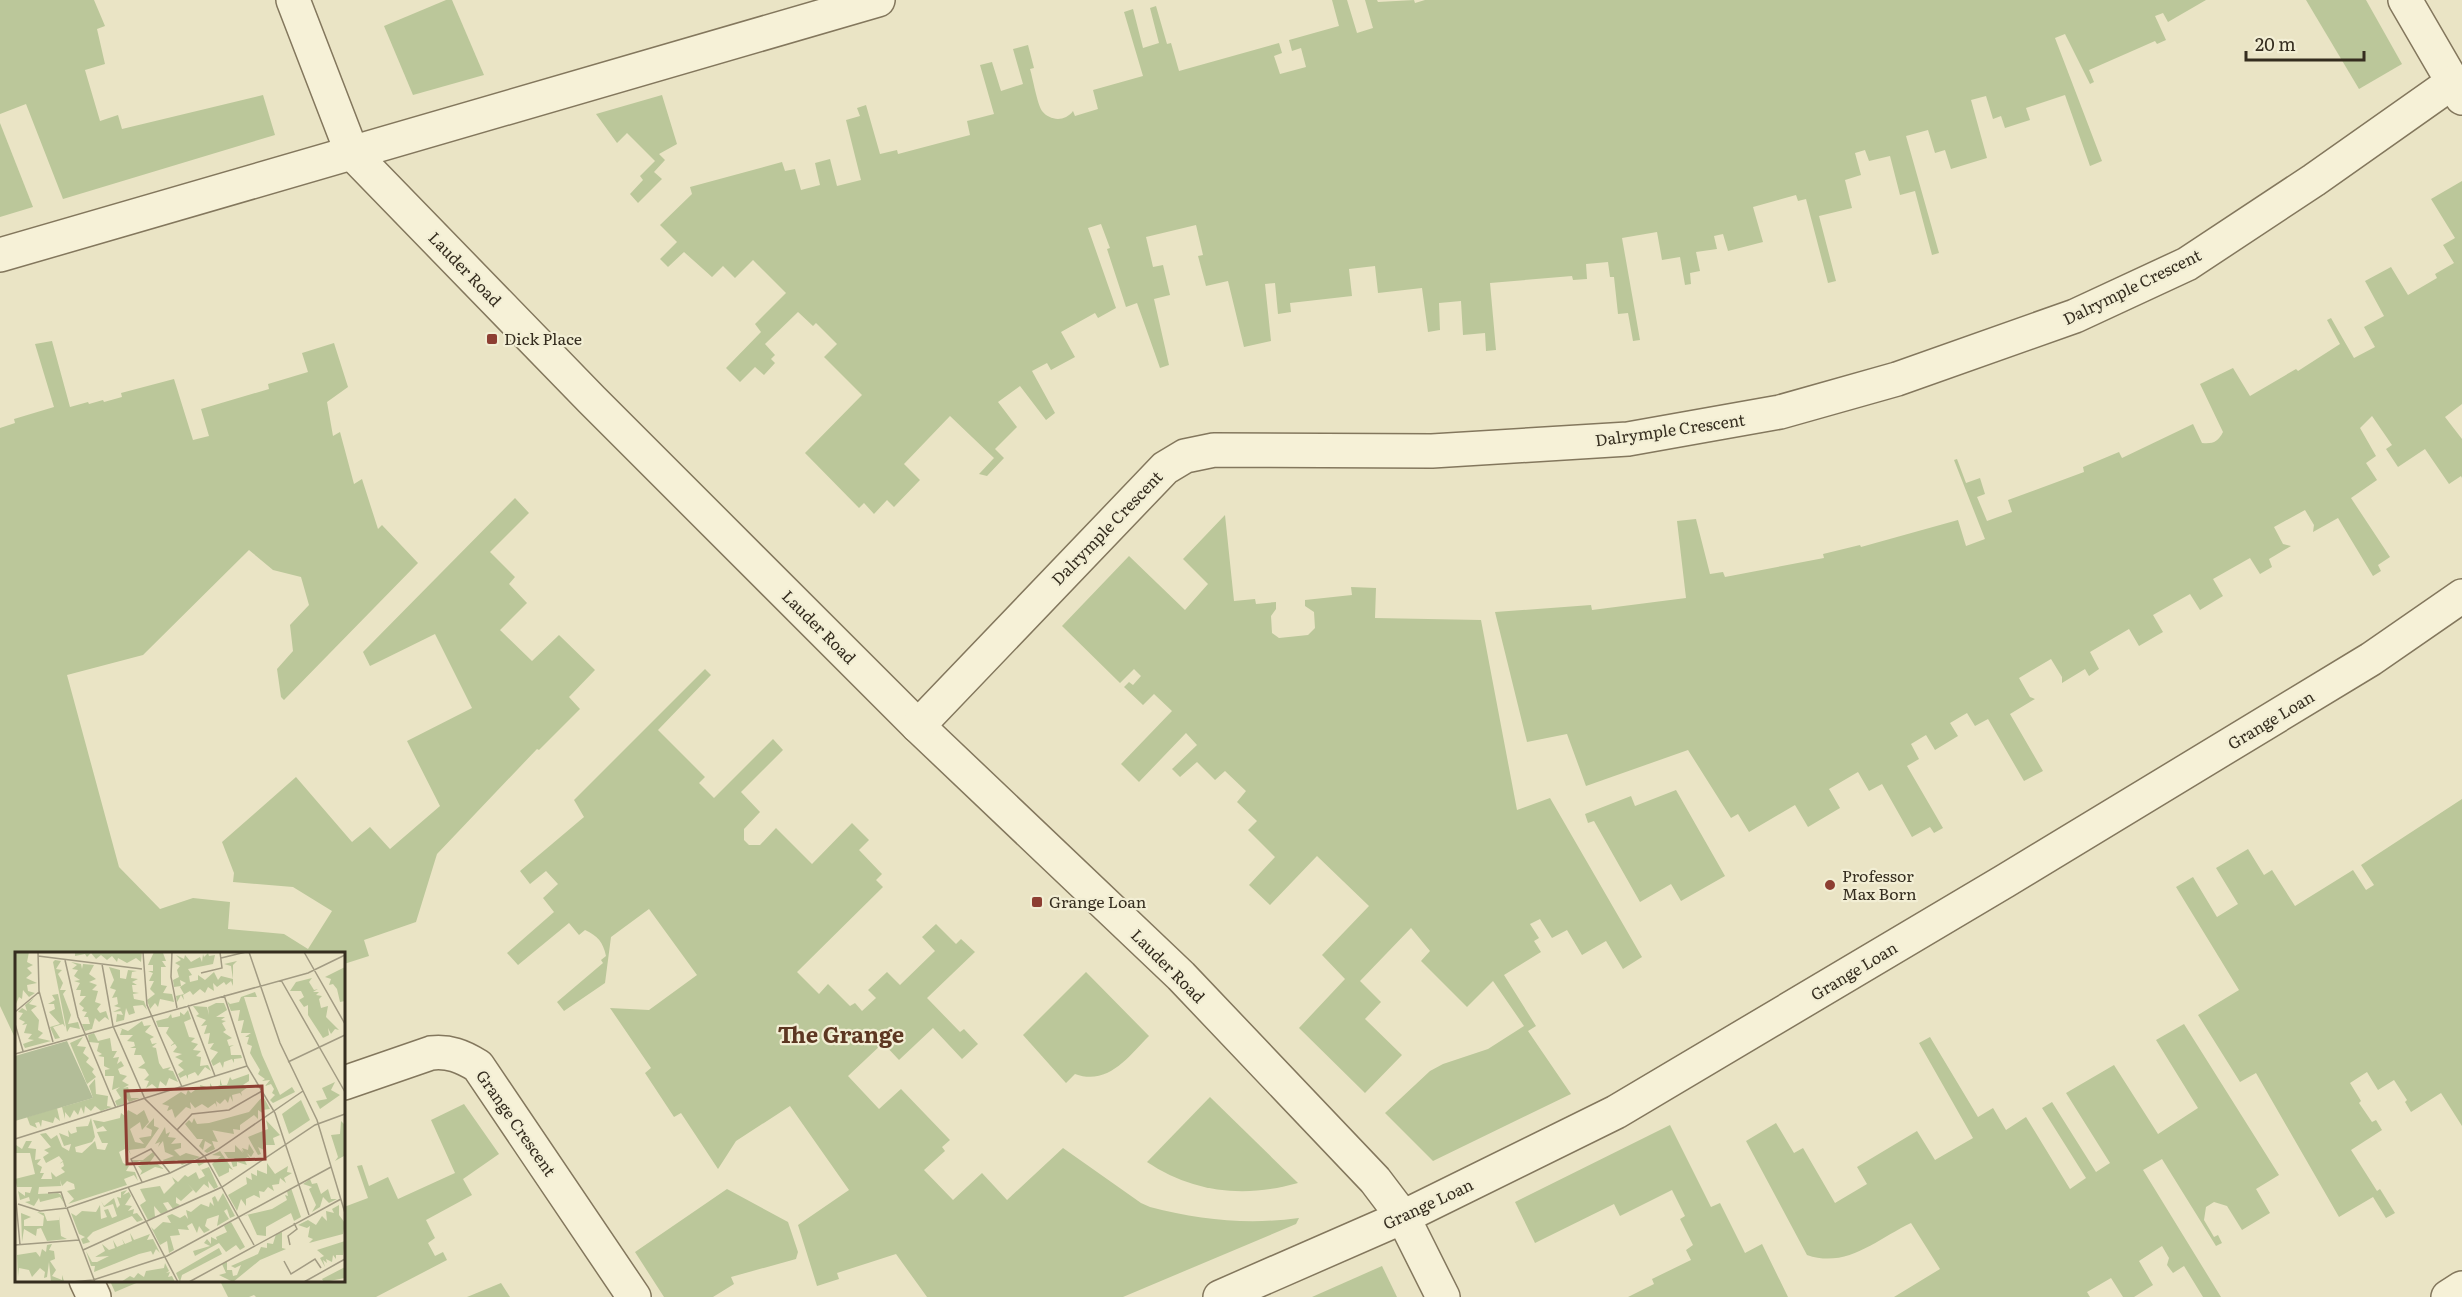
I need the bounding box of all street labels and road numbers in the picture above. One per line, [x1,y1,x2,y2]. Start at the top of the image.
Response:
street label: Lauder Road [424,225,508,311]
street label: Dalrymple Crescent [2058,242,2205,330]
street label: Dalrymple Crescent [1593,407,1747,451]
street label: Dalrymple Crescent [1045,464,1168,590]
street label: Lauder Road [777,584,862,669]
street label: Grange Loan [2223,684,2319,755]
street label: Lauder Road [1126,923,1211,1008]
street label: Grange Loan [1806,935,1902,1006]
street label: Grange Crescent [471,1064,563,1181]
street label: Grange Loan [1378,1171,1477,1235]

